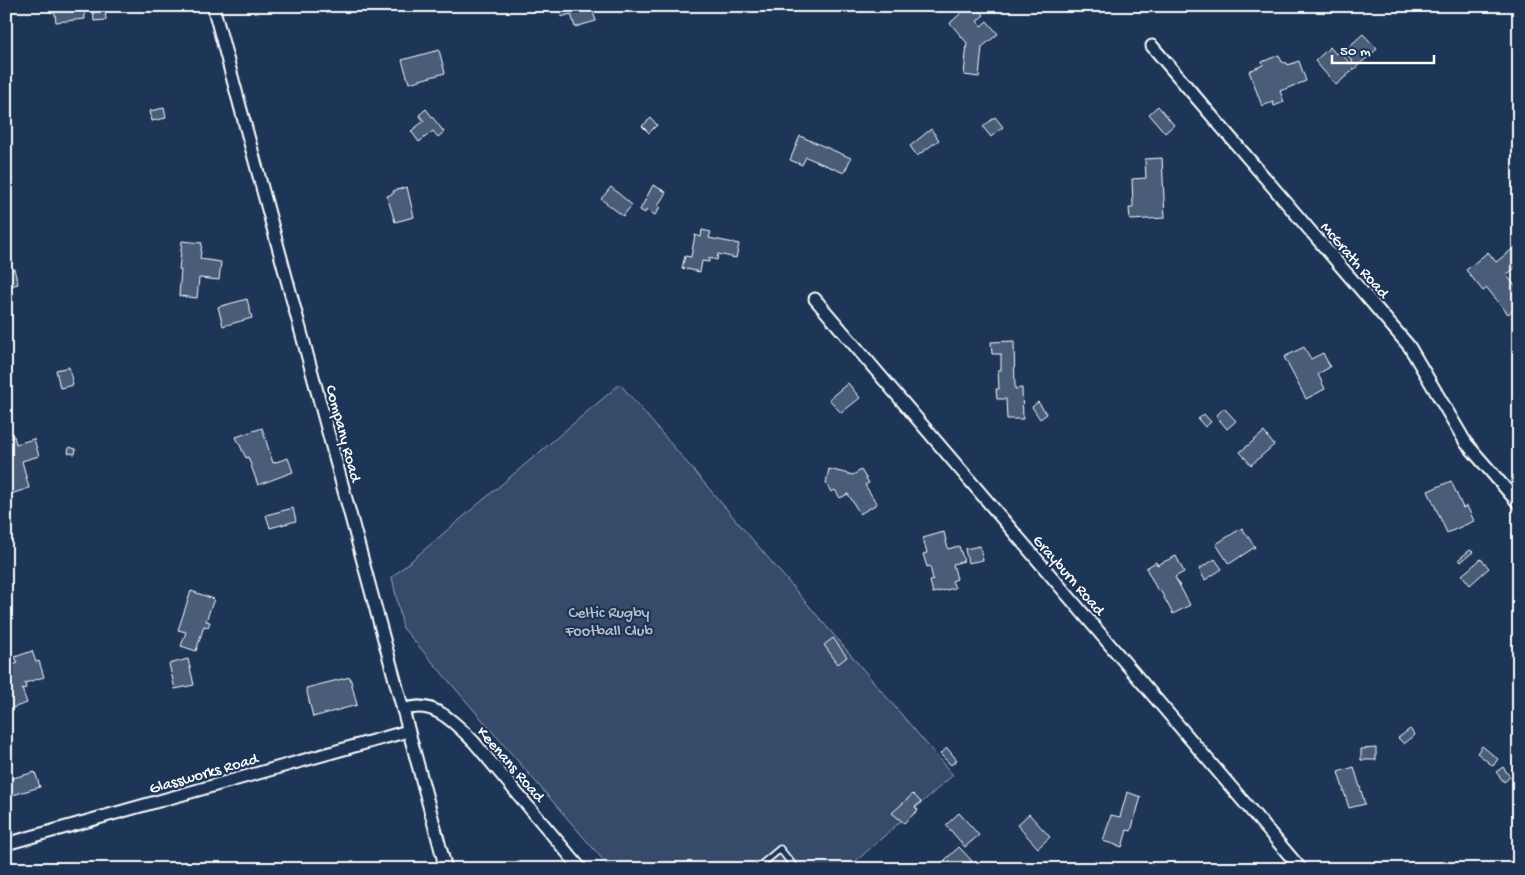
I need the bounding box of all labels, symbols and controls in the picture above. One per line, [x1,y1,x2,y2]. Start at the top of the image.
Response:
scale bar [1332,32,1435,64]
text: 50 m [1340,43,1371,61]
street label: McGrath Road [1315,219,1393,305]
street label: Company Road [320,383,364,486]
street label: Grayburn Road [1027,532,1109,622]
park label: Celtic Rugby Football Club [564,605,653,642]
street label: Keenans Road [471,724,548,808]
street label: Glassworks Road [147,750,262,800]

